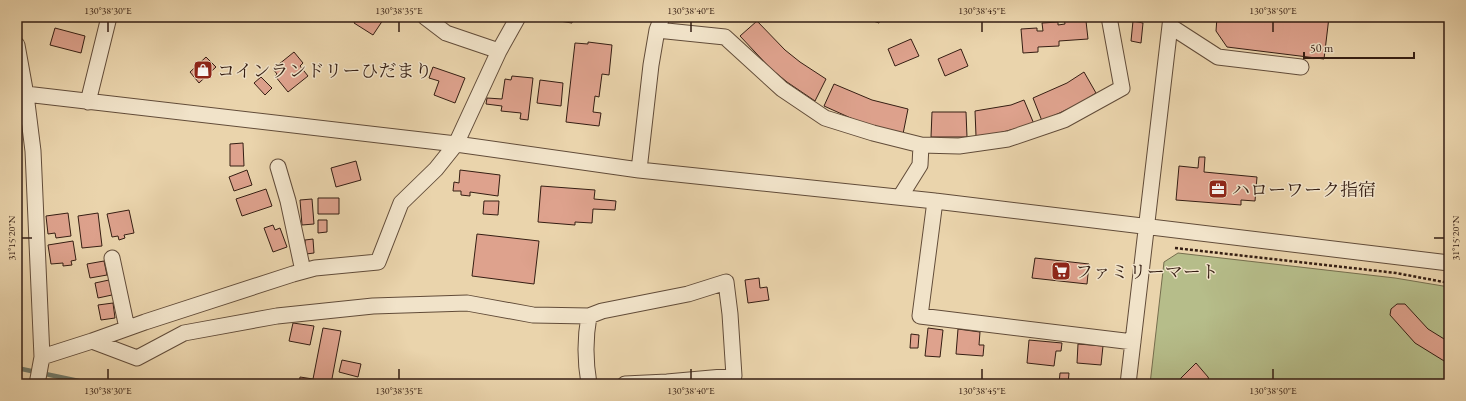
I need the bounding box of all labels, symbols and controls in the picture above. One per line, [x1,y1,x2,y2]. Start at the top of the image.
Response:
text: 130°38'30"E [84,4,132,17]
text: 130°38'35"E [375,4,423,17]
text: 130°38'40"E [667,4,715,17]
text: 130°38'45"E [958,4,1006,17]
text: 130°38'50"E [1249,4,1297,17]
scale bar [1304,34,1414,60]
text: 50 m [1310,40,1334,56]
shop icon: コインランドリーひだまり [192,59,214,81]
place label: コインランドリーひだまり [217,59,432,82]
office icon: ハローワーク指宿 [1207,178,1229,200]
place label: ハローワーク指宿 [1232,178,1376,201]
text: 31°15'20"N [5,215,18,260]
text: 31°15'20"N [1449,215,1462,260]
supermarket icon: ファミリーマート [1050,260,1072,282]
place label: ファミリーマート [1075,260,1219,283]
text: 130°38'30"E [84,384,132,397]
text: 130°38'35"E [375,384,423,397]
text: 130°38'40"E [667,384,715,397]
text: 130°38'45"E [958,384,1006,397]
text: 130°38'50"E [1249,384,1297,397]

